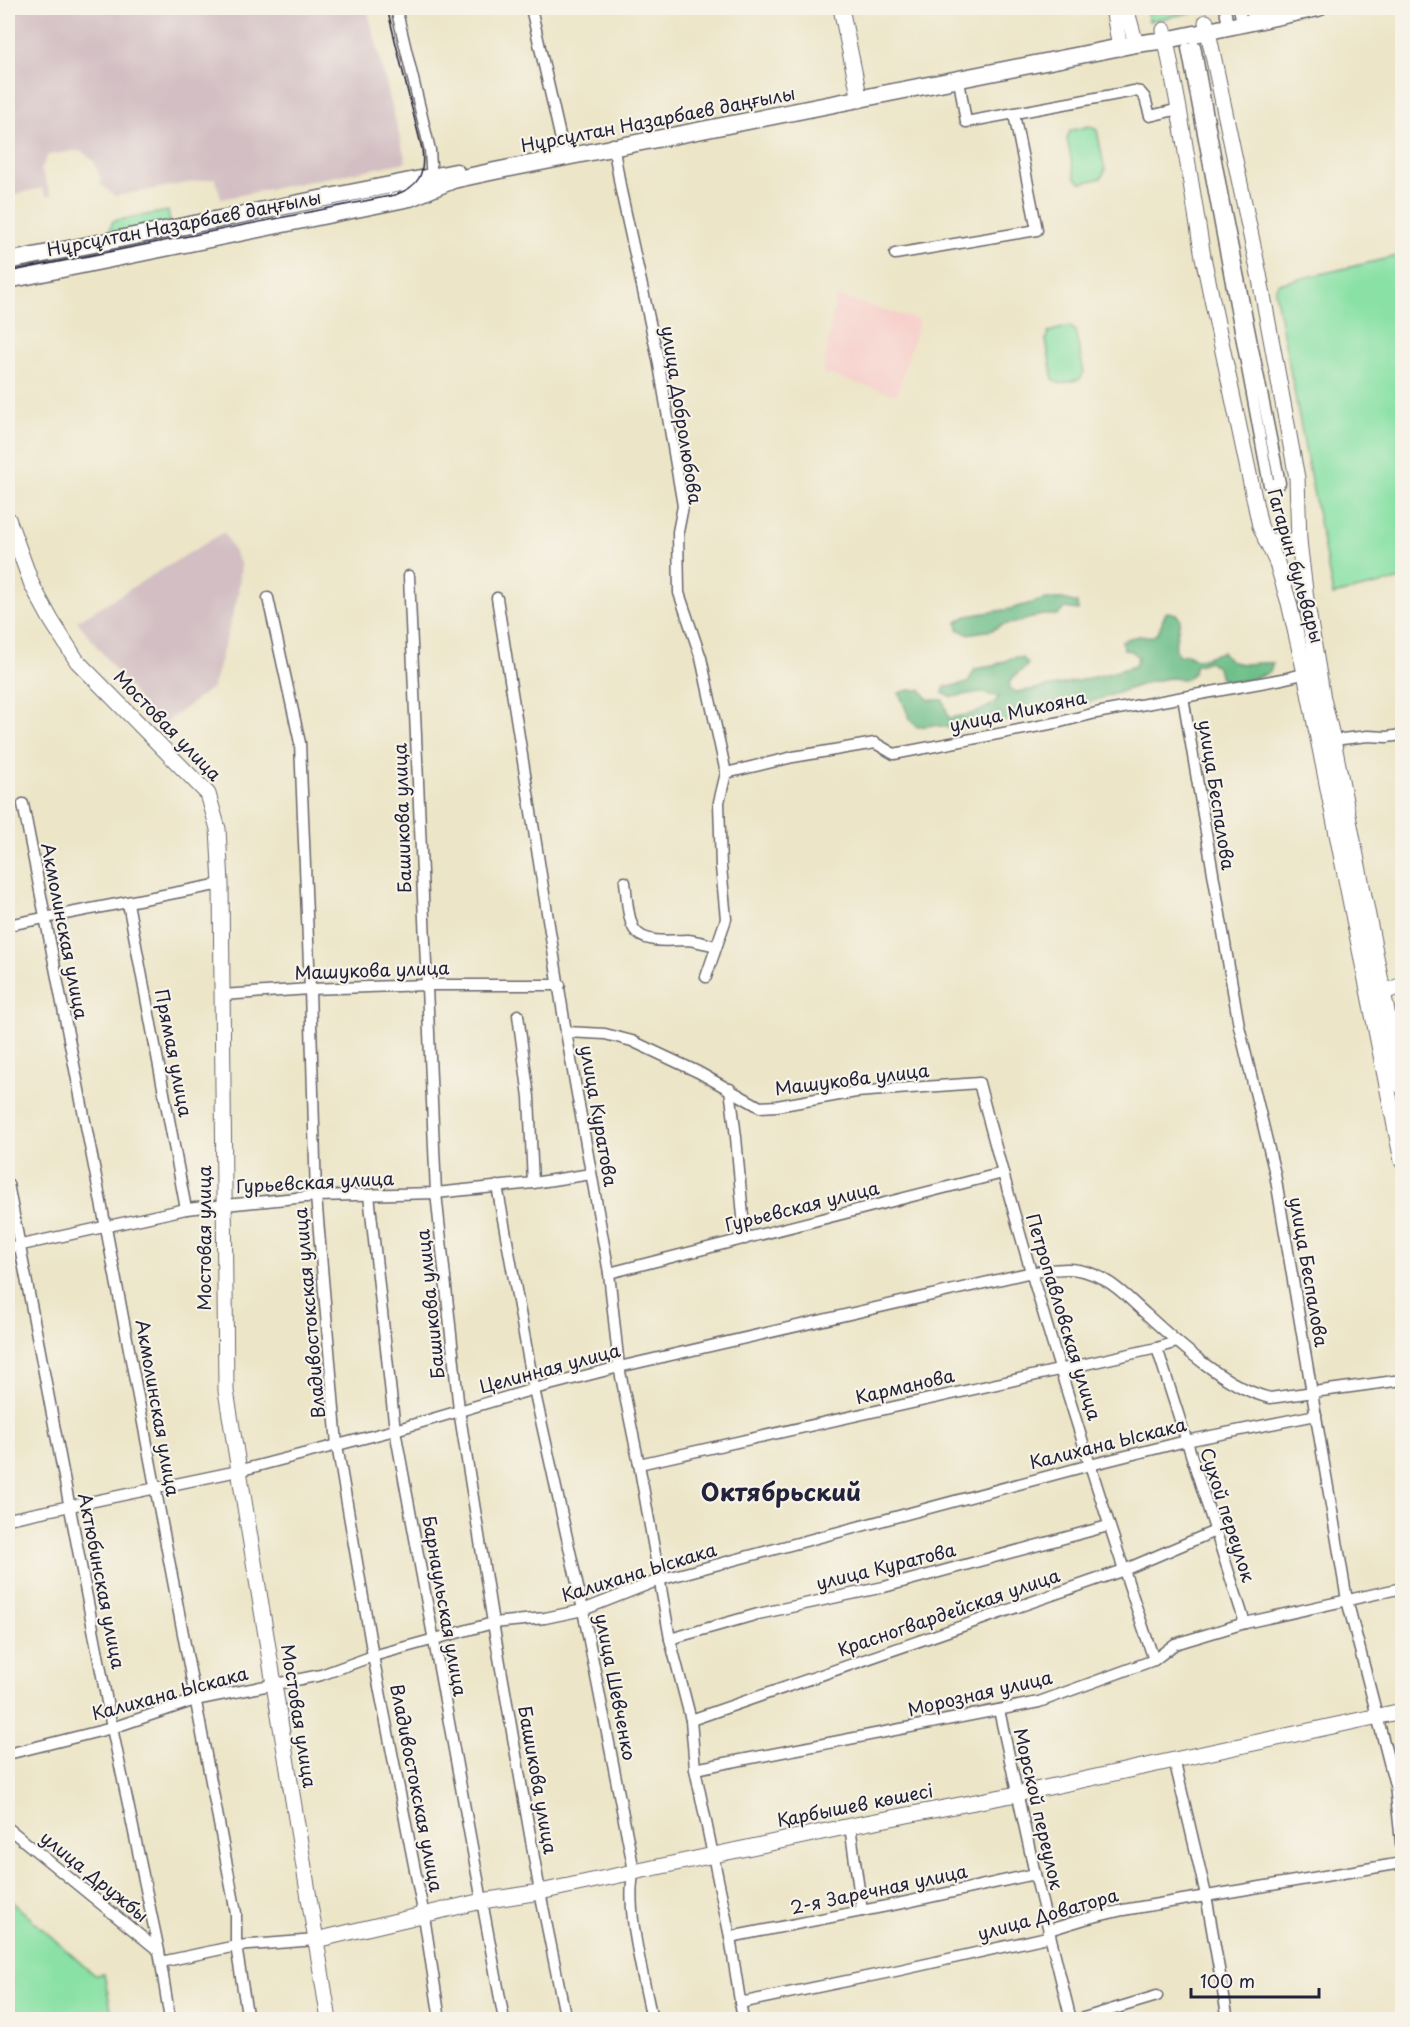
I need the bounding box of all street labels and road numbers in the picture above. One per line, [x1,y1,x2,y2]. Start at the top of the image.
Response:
street label: Нұрсұлтан Назарбаев даңғылы [518,79,797,158]
street label: Нұрсұлтан Назарбаев даңғылы [44,183,323,262]
street label: улица Добролюбова [655,324,710,507]
street label: Гагарин бульвары [1261,485,1331,646]
street label: Мостовая улица [108,663,229,787]
street label: улица Микояна [947,683,1090,738]
street label: улица Беспалова [1192,718,1243,873]
street label: Башикова улица [385,742,418,893]
street label: Акмолинская улица [35,840,96,1022]
street label: Машукова улица [294,953,451,986]
street label: Прямая улица [149,987,200,1120]
street label: улица Куратова [574,1043,625,1189]
street label: Машукова улица [773,1056,931,1101]
street label: Гурьевская улица [235,1164,395,1199]
street label: Мостовая улица [190,1165,217,1311]
street label: Гурьевская улица [722,1173,882,1238]
street label: улица Беспалова [1283,1195,1336,1350]
street label: Владивостокская улица [286,1206,331,1420]
street label: Петропавловская улица [1020,1210,1109,1424]
street label: Башикова улица [408,1228,451,1380]
street label: Акмолинская улица [130,1317,187,1499]
street label: Целинная улица [476,1336,624,1399]
street label: Карманова [852,1361,958,1410]
street label: Калихана Ыскака [1026,1410,1190,1475]
street label: Сухой переулок [1194,1444,1263,1585]
street label: Актюбинская улица [72,1490,133,1672]
street label: Барнаульская улица [416,1513,475,1699]
street label: Калихана Ыскака [558,1535,720,1608]
street label: улица Куратова [813,1535,959,1596]
street label: Красногвардейская улица [834,1561,1064,1662]
street label: улица Шевченко [589,1611,644,1763]
street label: Мостовая улица [275,1642,324,1790]
street label: Калихана Ыскака [88,1659,251,1726]
street label: Морозная улица [905,1663,1055,1722]
street label: Владивостокская улица [384,1681,451,1895]
street label: Башикова улица [512,1704,565,1857]
street label: Морской переулок [1008,1725,1071,1892]
street label: Қарбышев көшесі [774,1776,935,1833]
street label: улица Дружбы [35,1824,155,1928]
street label: 2-я Заречная улица [788,1856,970,1920]
street label: улица Доватора [974,1880,1122,1947]

